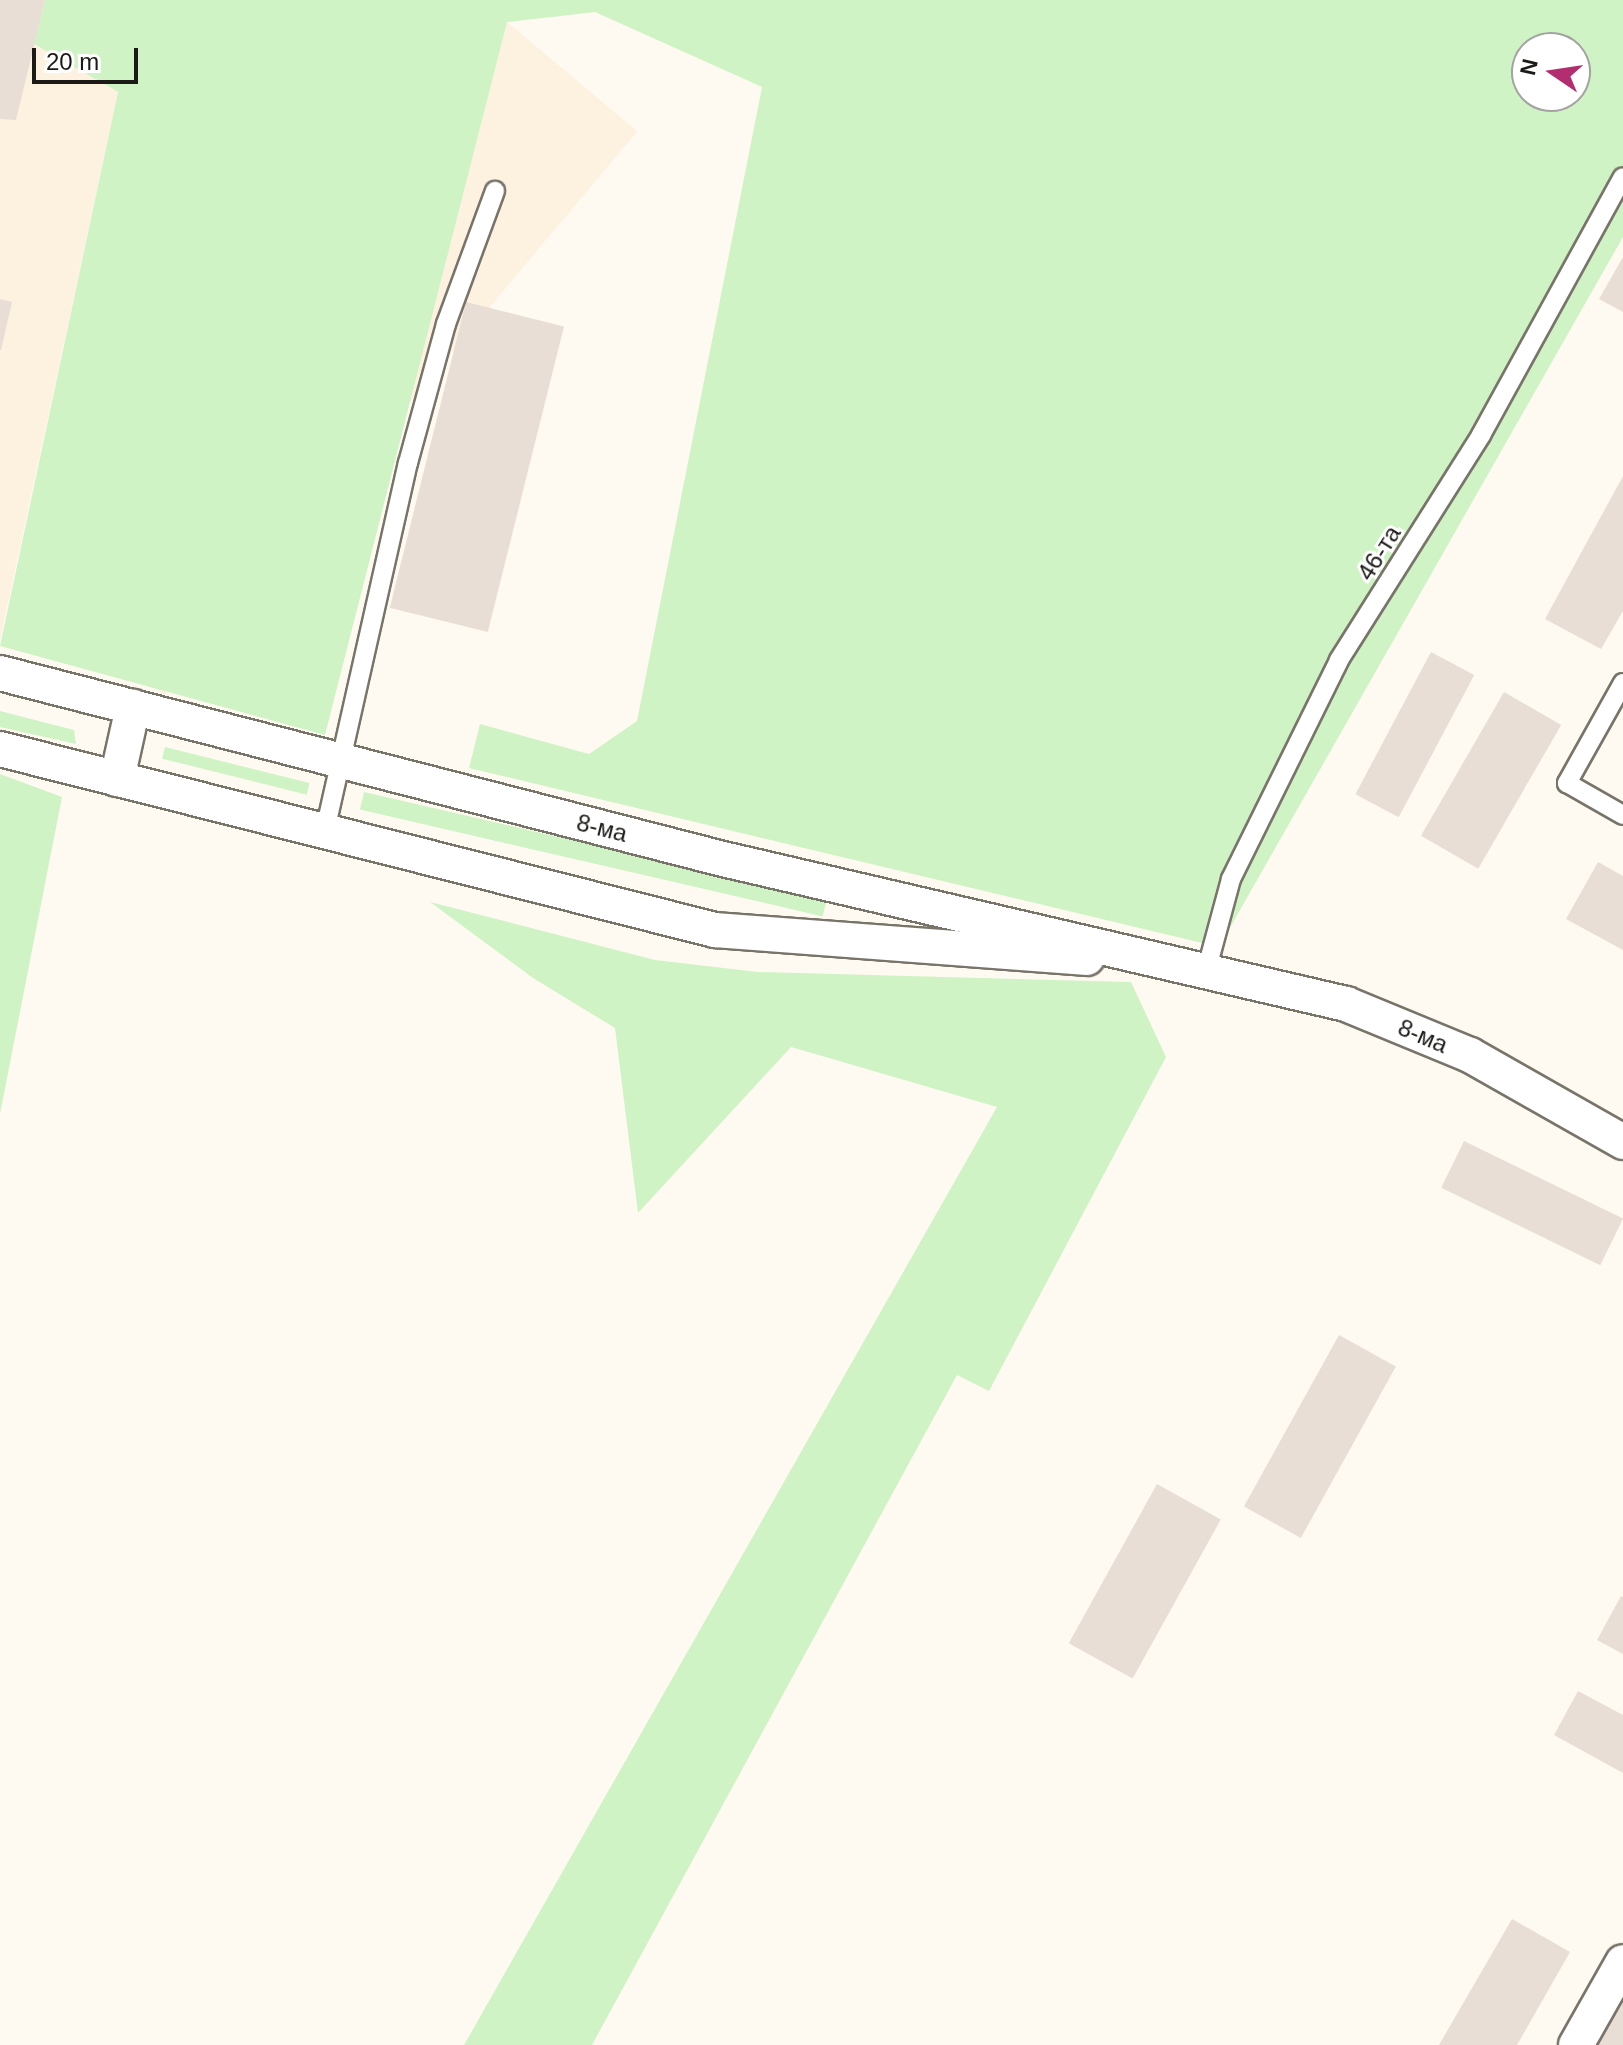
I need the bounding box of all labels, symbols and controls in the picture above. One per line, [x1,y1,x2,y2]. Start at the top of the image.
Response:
scale bar [36,32,142,82]
north arrow [1511,32,1591,112]
text: 20 m [46,48,99,75]
text: N [1515,56,1543,77]
street label: 46-та [1351,520,1407,586]
street label: 8-ма [574,808,630,848]
street label: 8-ма [1394,1013,1452,1059]

